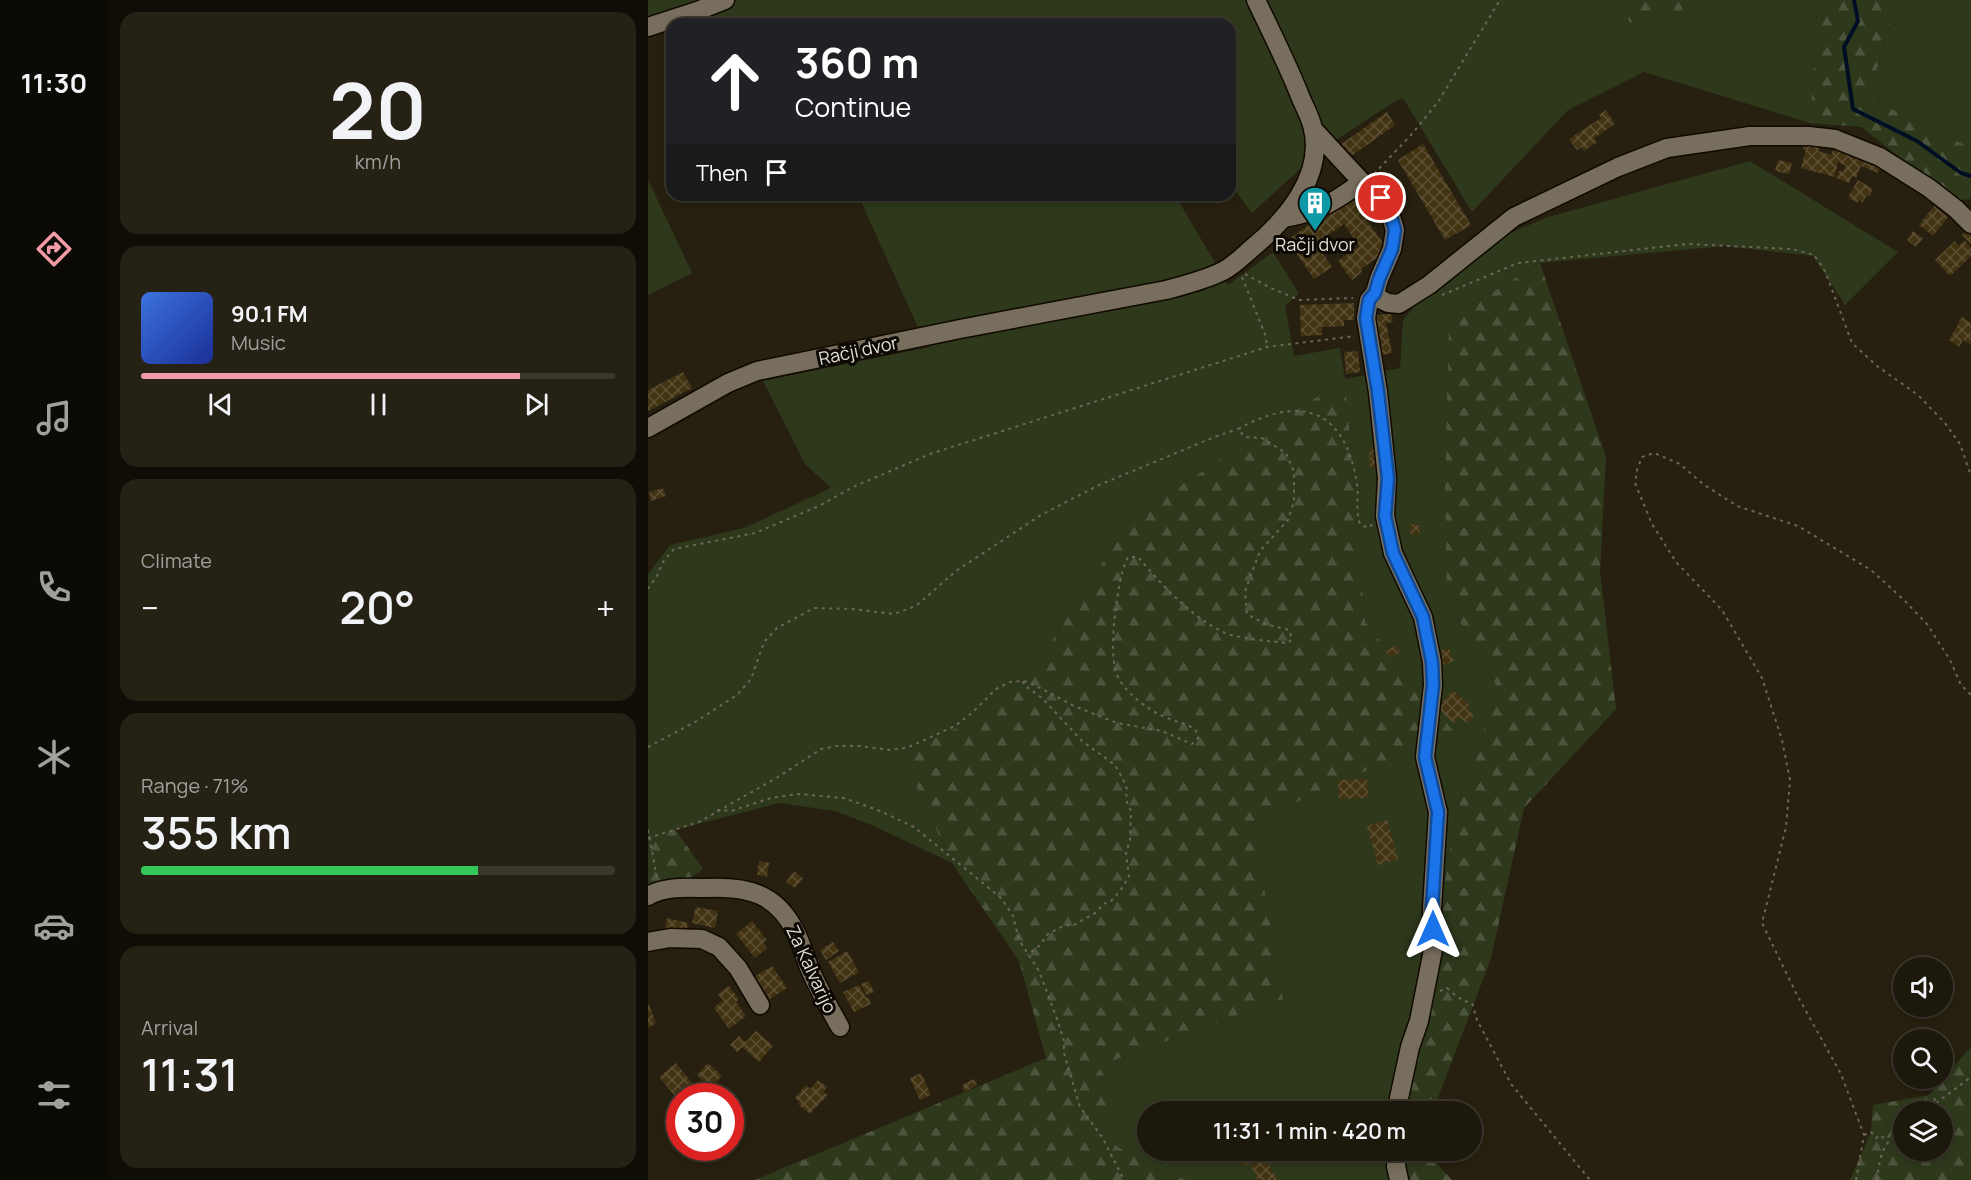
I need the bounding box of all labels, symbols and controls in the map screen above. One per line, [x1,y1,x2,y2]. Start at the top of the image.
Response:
text: 360 m [795,33,919,91]
icon: ahead [696,42,774,120]
text: 20 [329,56,427,162]
text: 11:30 [21,64,87,101]
text: Continue [795,88,911,125]
text: km/h [355,148,401,175]
icon: arrive [760,156,793,189]
text: Then [696,158,748,188]
pin [1355,172,1406,223]
icon: arrive [1364,181,1397,214]
building icon: Račji dvor [1297,185,1333,232]
icon: directions [33,228,75,270]
place label: Račji dvor [1275,232,1356,256]
text: 90.1 FM [231,299,308,329]
text: Music [231,329,286,356]
street label: Račji dvor [816,330,900,370]
icon: previous [204,388,237,421]
icon: pause [362,388,395,421]
icon: next [520,388,553,421]
icon: music [33,397,75,439]
text: Climate [141,547,212,574]
icon: phone [33,566,75,608]
text: 20° [340,576,415,638]
text: − [141,585,159,630]
text: + [596,585,615,630]
icon: climate [33,736,75,778]
text: Range · 71% [141,772,249,799]
text: 355 km [141,801,292,863]
position arrow [1401,897,1465,961]
icon: car [33,905,75,947]
street label: Za Kalvarijo [781,921,843,1017]
map controls [1893,957,1953,1161]
button: sound [1893,957,1953,1017]
text: Arrival [141,1014,198,1041]
button: search [1893,1029,1953,1089]
text: 11:31 [141,1043,238,1105]
icon: filters [33,1074,75,1116]
speed limit sign: 30 [666,1083,744,1161]
button: layers [1893,1101,1953,1161]
text: 11:31 · 1 min · 420 m [1213,1116,1406,1146]

